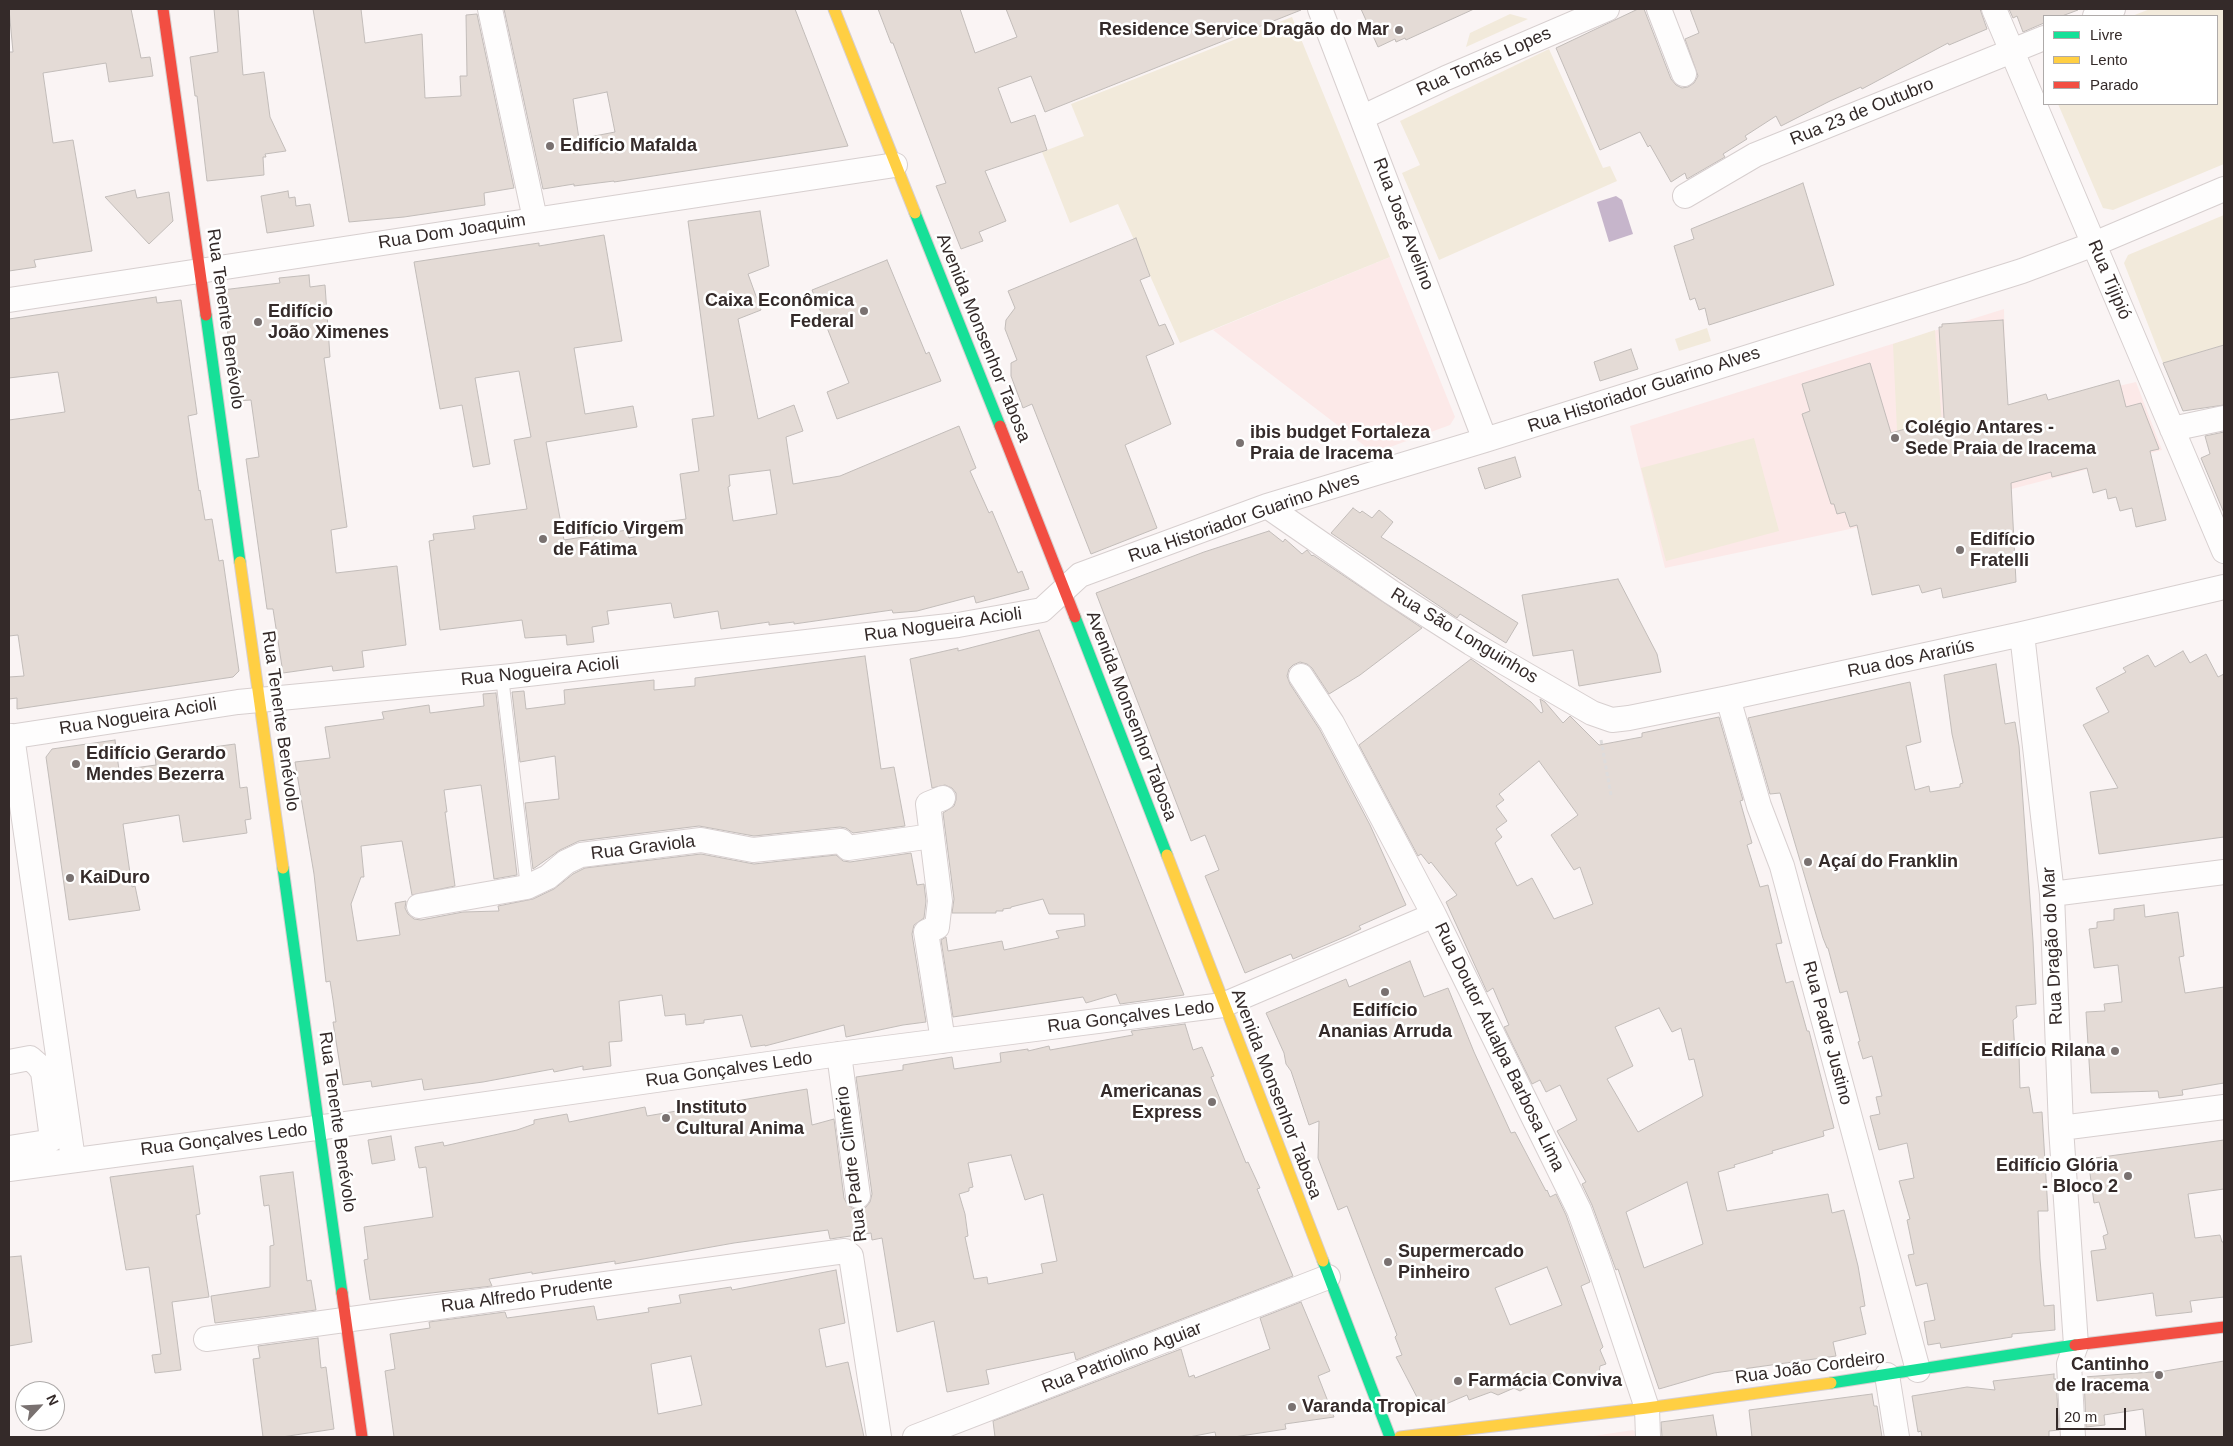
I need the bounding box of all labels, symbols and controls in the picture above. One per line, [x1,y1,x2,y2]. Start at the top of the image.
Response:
legend [2043,15,2218,105]
place label: Residence Service Dragão do Mar [1099,19,1389,41]
street label: Rua Tomás Lopes [1413,23,1555,101]
marker: Residence Service Dragão do Mar [1393,24,1405,36]
text: Livre [2090,26,2123,43]
text: Lento [2090,51,2128,68]
street label: Rua 23 de Outubro [1787,73,1937,151]
text: Parado [2090,76,2138,93]
place label: Edifício Mafalda [560,135,697,157]
marker: Edifício Mafalda [544,140,556,152]
street label: Rua José Avelino [1368,155,1438,293]
street label: Rua Dom Joaquim [377,210,527,254]
street label: Rua Tenente Benévolo [202,227,248,411]
street label: Avenida Monsenhor Tabosa [931,231,1035,445]
street label: Rua Tijipió [2083,237,2135,323]
place label: Caixa Econômica Federal [705,290,854,332]
place label: Edifício João Ximenes [268,301,389,344]
marker: Caixa Econômica Federal [858,305,870,317]
marker: Edifício João Ximenes [252,316,264,328]
street label: Rua Historiador Guarino Alves [1525,342,1763,438]
place label: Colégio Antares - Sede Praia de Iracema [1905,417,2096,459]
place label: ibis budget Fortaleza Praia de Iracema [1250,422,1430,464]
marker: Colégio Antares - Sede Praia de Iracema [1889,432,1901,444]
marker: ibis budget Fortaleza Praia de Iracema [1234,437,1246,449]
street label: Rua Historiador Guarino Alves [1126,468,1362,568]
place label: Edifício Virgem de Fátima [553,518,684,560]
place label: Edifício Fratelli [1970,529,2035,572]
marker: Edifício Virgem de Fátima [537,533,549,545]
marker: Edifício Fratelli [1954,544,1966,556]
street label: Rua São Longuinhos [1386,583,1542,689]
street label: Rua Nogueira Acioli [863,603,1023,647]
street label: Avenida Monsenhor Tabosa [1081,608,1181,824]
street label: Rua Tenente Benévolo [257,629,303,813]
street label: Rua dos Arariús [1846,635,1976,683]
street label: Rua Nogueira Acioli [460,653,620,691]
street label: Rua Nogueira Acioli [58,694,218,740]
place label: Edifício Gerardo Mendes Bezerra [86,743,226,786]
marker: Edifício Gerardo Mendes Bezerra [70,758,82,770]
street label: Rua Graviola [590,831,696,865]
place label: Açaí do Franklin [1818,851,1958,873]
marker: Açaí do Franklin [1802,856,1814,868]
place label: KaiDuro [80,867,150,889]
street label: Rua Dragão do Mar [2038,867,2068,1025]
marker: KaiDuro [64,872,76,884]
street label: Rua Doutor Atualpa Barbosa Lima [1429,919,1569,1175]
street label: Rua Padre Justino [1797,959,1857,1107]
street label: Avenida Monsenhor Tabosa [1226,986,1326,1202]
marker: Edifício Ananias Arruda [1379,986,1391,998]
street label: Rua Gonçalves Ledo [1046,996,1216,1038]
place label: Edifício Ananias Arruda [1318,1000,1452,1042]
street label: Rua Tenente Benévolo [314,1030,360,1214]
place label: Edifício Rilana [1981,1040,2105,1062]
marker: Edifício Rilana [2109,1045,2121,1057]
street label: Rua Gonçalves Ledo [644,1048,814,1092]
place label: Americanas Express [1100,1081,1202,1124]
street label: Rua Padre Climério [832,1085,872,1243]
marker: Americanas Express [1206,1096,1218,1108]
place label: Instituto Cultural Anima [676,1097,804,1140]
marker: Instituto Cultural Anima [660,1112,672,1124]
street label: Rua Gonçalves Ledo [139,1119,309,1161]
place label: Edifício Glória - Bloco 2 [1996,1155,2118,1198]
marker: Edifício Glória - Bloco 2 [2122,1170,2134,1182]
place label: Supermercado Pinheiro [1398,1241,1524,1284]
marker: Supermercado Pinheiro [1382,1256,1394,1268]
street label: Rua Alfredo Prudente [440,1272,614,1318]
street label: Rua Patriolino Aguiar [1039,1317,1205,1399]
street label: Rua João Cordeiro [1734,1347,1886,1389]
place label: Cantinho de Iracema [2055,1354,2149,1396]
marker: Cantinho de Iracema [2153,1369,2165,1381]
place label: Farmácia Conviva [1468,1370,1622,1392]
marker: Farmácia Conviva [1452,1375,1464,1387]
north arrow [15,1381,65,1431]
text: N [43,1392,62,1408]
place label: Varanda Tropical [1302,1396,1446,1418]
scale bar [2058,1398,2128,1430]
marker: Varanda Tropical [1286,1401,1298,1413]
text: 20 m [2064,1408,2097,1425]

